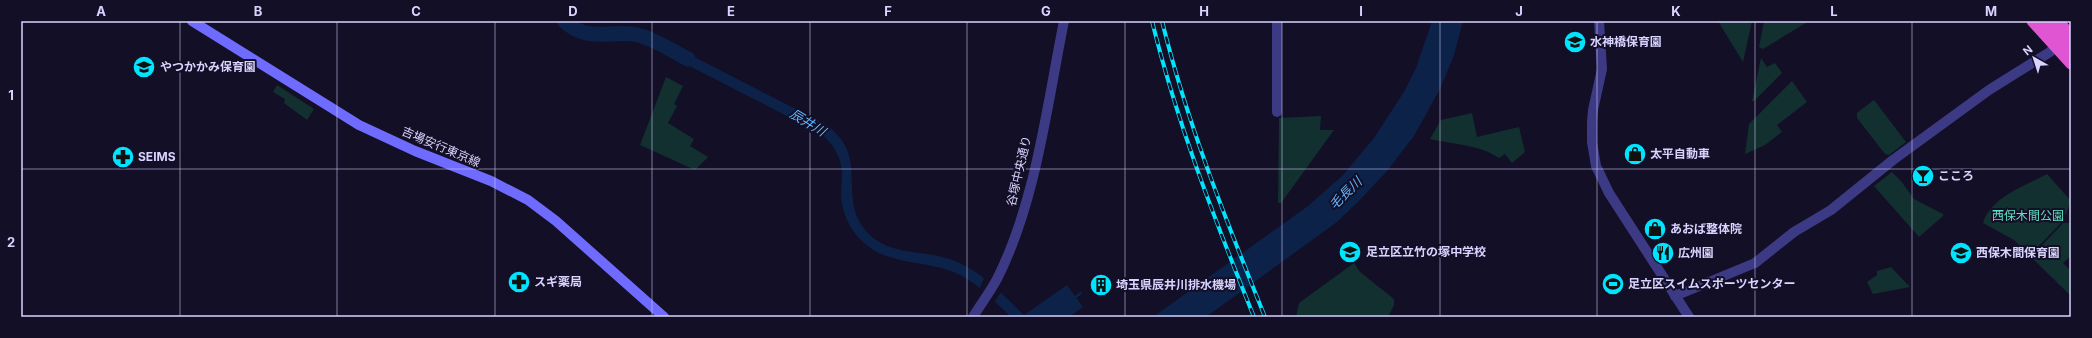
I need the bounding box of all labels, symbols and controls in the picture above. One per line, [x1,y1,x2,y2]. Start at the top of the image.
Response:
text: A [96,3,106,19]
text: B [254,3,263,19]
text: C [411,3,421,19]
text: D [568,3,578,19]
text: E [727,3,735,19]
text: F [884,3,892,19]
text: G [1041,3,1051,19]
text: H [1199,3,1209,19]
text: I [1359,3,1363,19]
text: J [1515,3,1523,19]
text: K [1671,3,1681,19]
text: L [1830,3,1838,19]
text: M [1985,3,1997,19]
school or university icon: 水神橋保育園 [1562,29,1588,55]
place label: 水神橋保育園 [1590,34,1662,49]
north arrow [2014,38,2054,78]
text: N [2020,42,2035,58]
school or university icon: やつかかみ保育園 [131,54,157,80]
place label: やつかかみ保育園 [160,59,256,74]
text: 1 [8,87,14,103]
water label: 辰井川 [787,105,831,140]
street label: 吉場安行東京線 [400,123,483,170]
street label: 谷塚中央通り [1003,134,1034,208]
shop icon: 太平自動車 [1622,141,1648,167]
pharmacy icon: SEIMS [110,144,136,170]
place label: 太平自動車 [1650,146,1710,161]
place label: SEIMS [138,149,176,164]
bar icon: こころ [1910,163,1936,189]
place label: こころ [1938,168,1974,183]
water label: 毛長川 [1325,172,1366,212]
park label: 西保木間公園 [1992,208,2064,223]
shop icon: あおば整体院 [1642,216,1668,242]
place label: あおば整体院 [1670,221,1742,236]
text: 2 [7,234,15,250]
school or university icon: 足立区立竹の塚中学校 [1337,239,1363,265]
restaurant icon: 広州園 [1650,240,1676,266]
school or university icon: 西保木間保育園 [1948,240,1974,266]
place label: 足立区立竹の塚中学校 [1366,244,1486,259]
place label: 広州園 [1678,245,1714,260]
place label: 西保木間保育園 [1976,245,2060,260]
pharmacy icon: スギ薬局 [506,269,532,295]
sports icon: 足立区スイムスポーツセンター [1600,271,1626,297]
building icon: 埼玉県辰井川排水機場 [1088,272,1114,298]
place label: スギ薬局 [534,274,582,289]
place label: 足立区スイムスポーツセンター [1628,276,1796,291]
place label: 埼玉県辰井川排水機場 [1116,277,1236,292]

